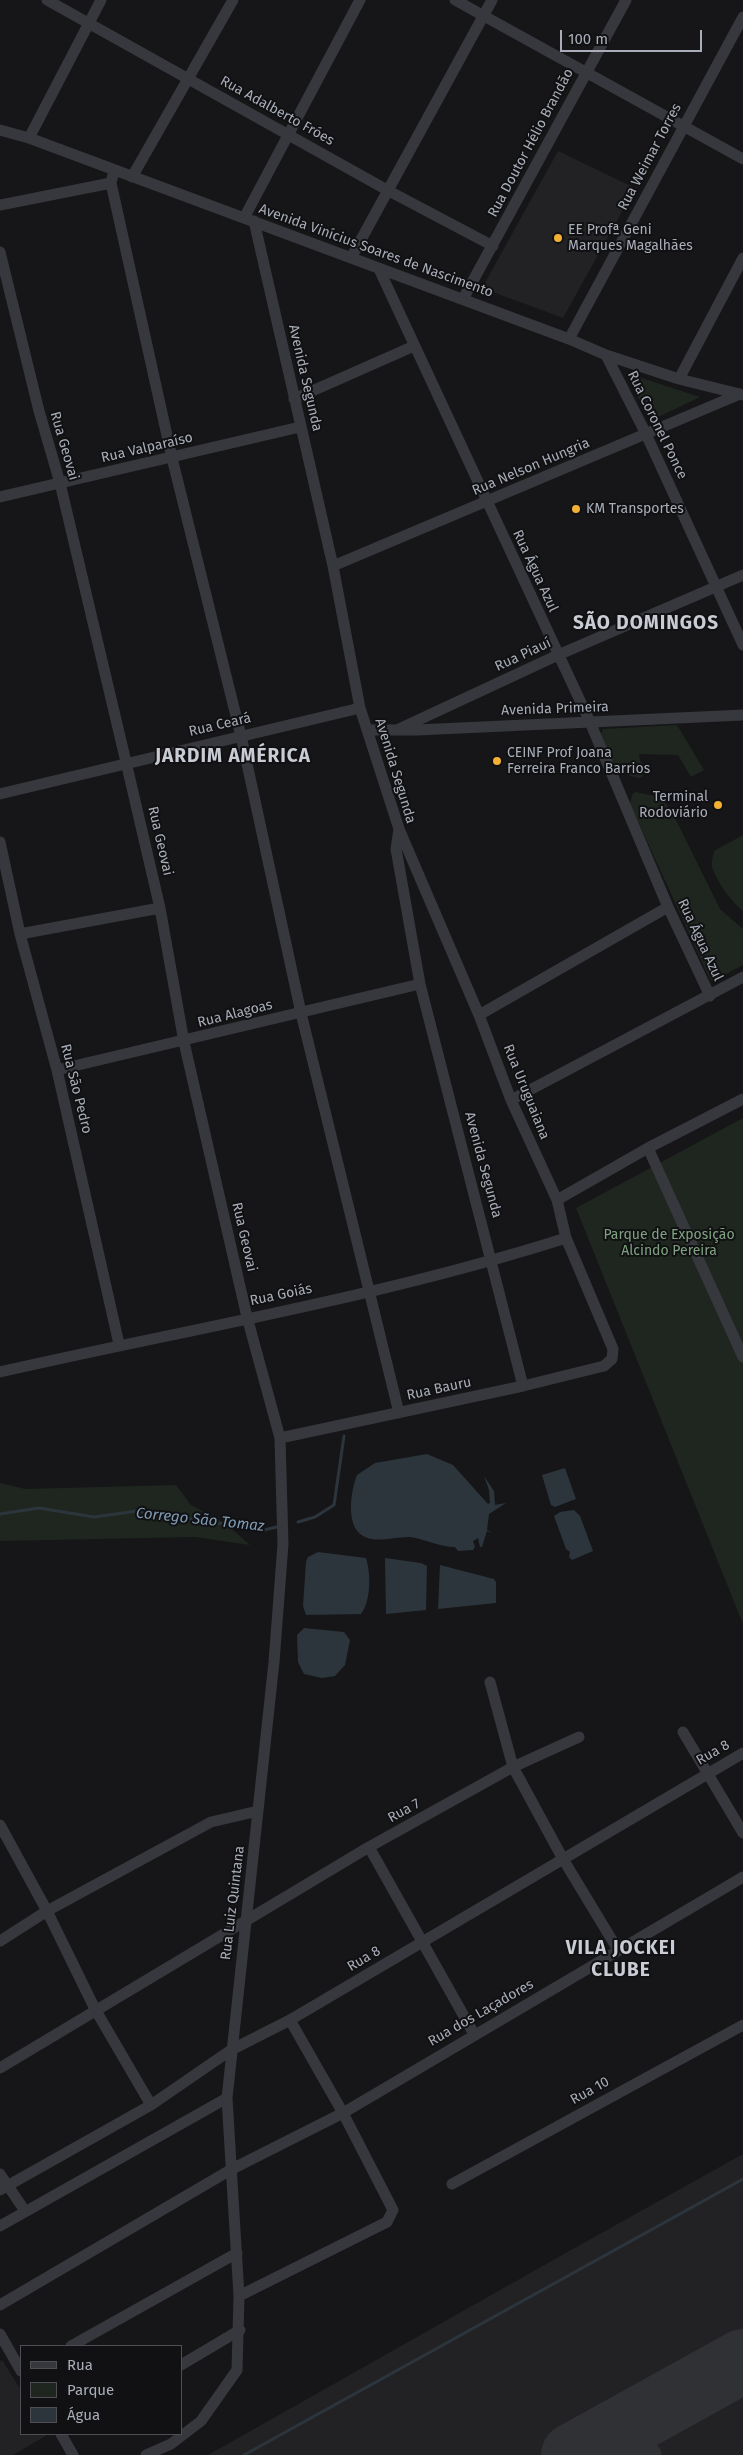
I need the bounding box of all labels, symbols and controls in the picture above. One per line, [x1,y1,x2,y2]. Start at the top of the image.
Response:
scale bar [563,20,706,52]
text: 100 m [568,30,608,48]
street label: Rua Doutor Hélio Brandão [485,66,577,220]
street label: Rua Adalberto Fróes [217,73,337,149]
street label: Rua Weimar Torres [615,101,685,213]
street label: Avenida Vinícius Soares de Nascimento [257,201,495,301]
place label: EE Profª Geni Marques Magalhães [568,222,693,254]
marker: EE Profª Geni Marques Magalhães [552,232,564,244]
street label: Avenida Segunda [285,323,325,433]
street label: Rua Coronel Ponce [623,368,691,482]
street label: Rua Geovai [46,410,82,482]
street label: Rua Valparaíso [99,429,195,467]
street label: Rua Nelson Hungria [470,435,592,499]
place label: KM Transportes [586,501,684,517]
marker: KM Transportes [570,503,582,515]
street label: Rua Água Azul [509,527,561,615]
district label: SÃO DOMINGOS [571,613,721,635]
street label: Rua Piauí [492,635,554,675]
street label: Avenida Primeira [501,699,609,719]
street label: Rua Ceará [187,710,253,740]
street label: Avenida Segunda [371,716,419,826]
place label: CEINF Prof Joana Ferreira Franco Barrios [507,745,650,778]
district label: JARDIM AMÉRICA [153,746,313,768]
marker: CEINF Prof Joana Ferreira Franco Barrios [491,755,503,767]
place label: Terminal Rodoviário [639,789,708,822]
marker: Terminal Rodoviário [712,799,724,811]
street label: Rua Geovai [144,805,176,877]
street label: Rua Água Azul [674,896,726,984]
street label: Rua Alagoas [196,997,274,1031]
street label: Rua São Pedro [57,1042,95,1136]
street label: Rua Uruguaiana [499,1042,553,1142]
street label: Avenida Segunda [461,1110,505,1220]
street label: Rua Geovai [228,1201,260,1273]
park label: Parque de Exposição Alcindo Pereira [603,1227,735,1260]
street label: Rua Goiás [248,1280,314,1310]
street label: Rua Bauru [405,1374,473,1404]
water label: Corrego São Tomaz [135,1504,265,1536]
street label: Rua 8 [693,1737,733,1769]
street label: Rua 7 [385,1795,423,1827]
street label: Rua Luiz Quintana [218,1845,248,1961]
district label: VILA JOCKEI CLUBE [564,1938,678,1982]
street label: Rua 8 [344,1943,384,1975]
street label: Rua dos Laçadores [425,1976,537,2050]
street label: Rua 10 [568,2074,612,2108]
legend [20,2345,182,2435]
text: Rua [67,2356,93,2374]
text: Parque [67,2381,114,2399]
text: Água [67,2406,100,2424]

